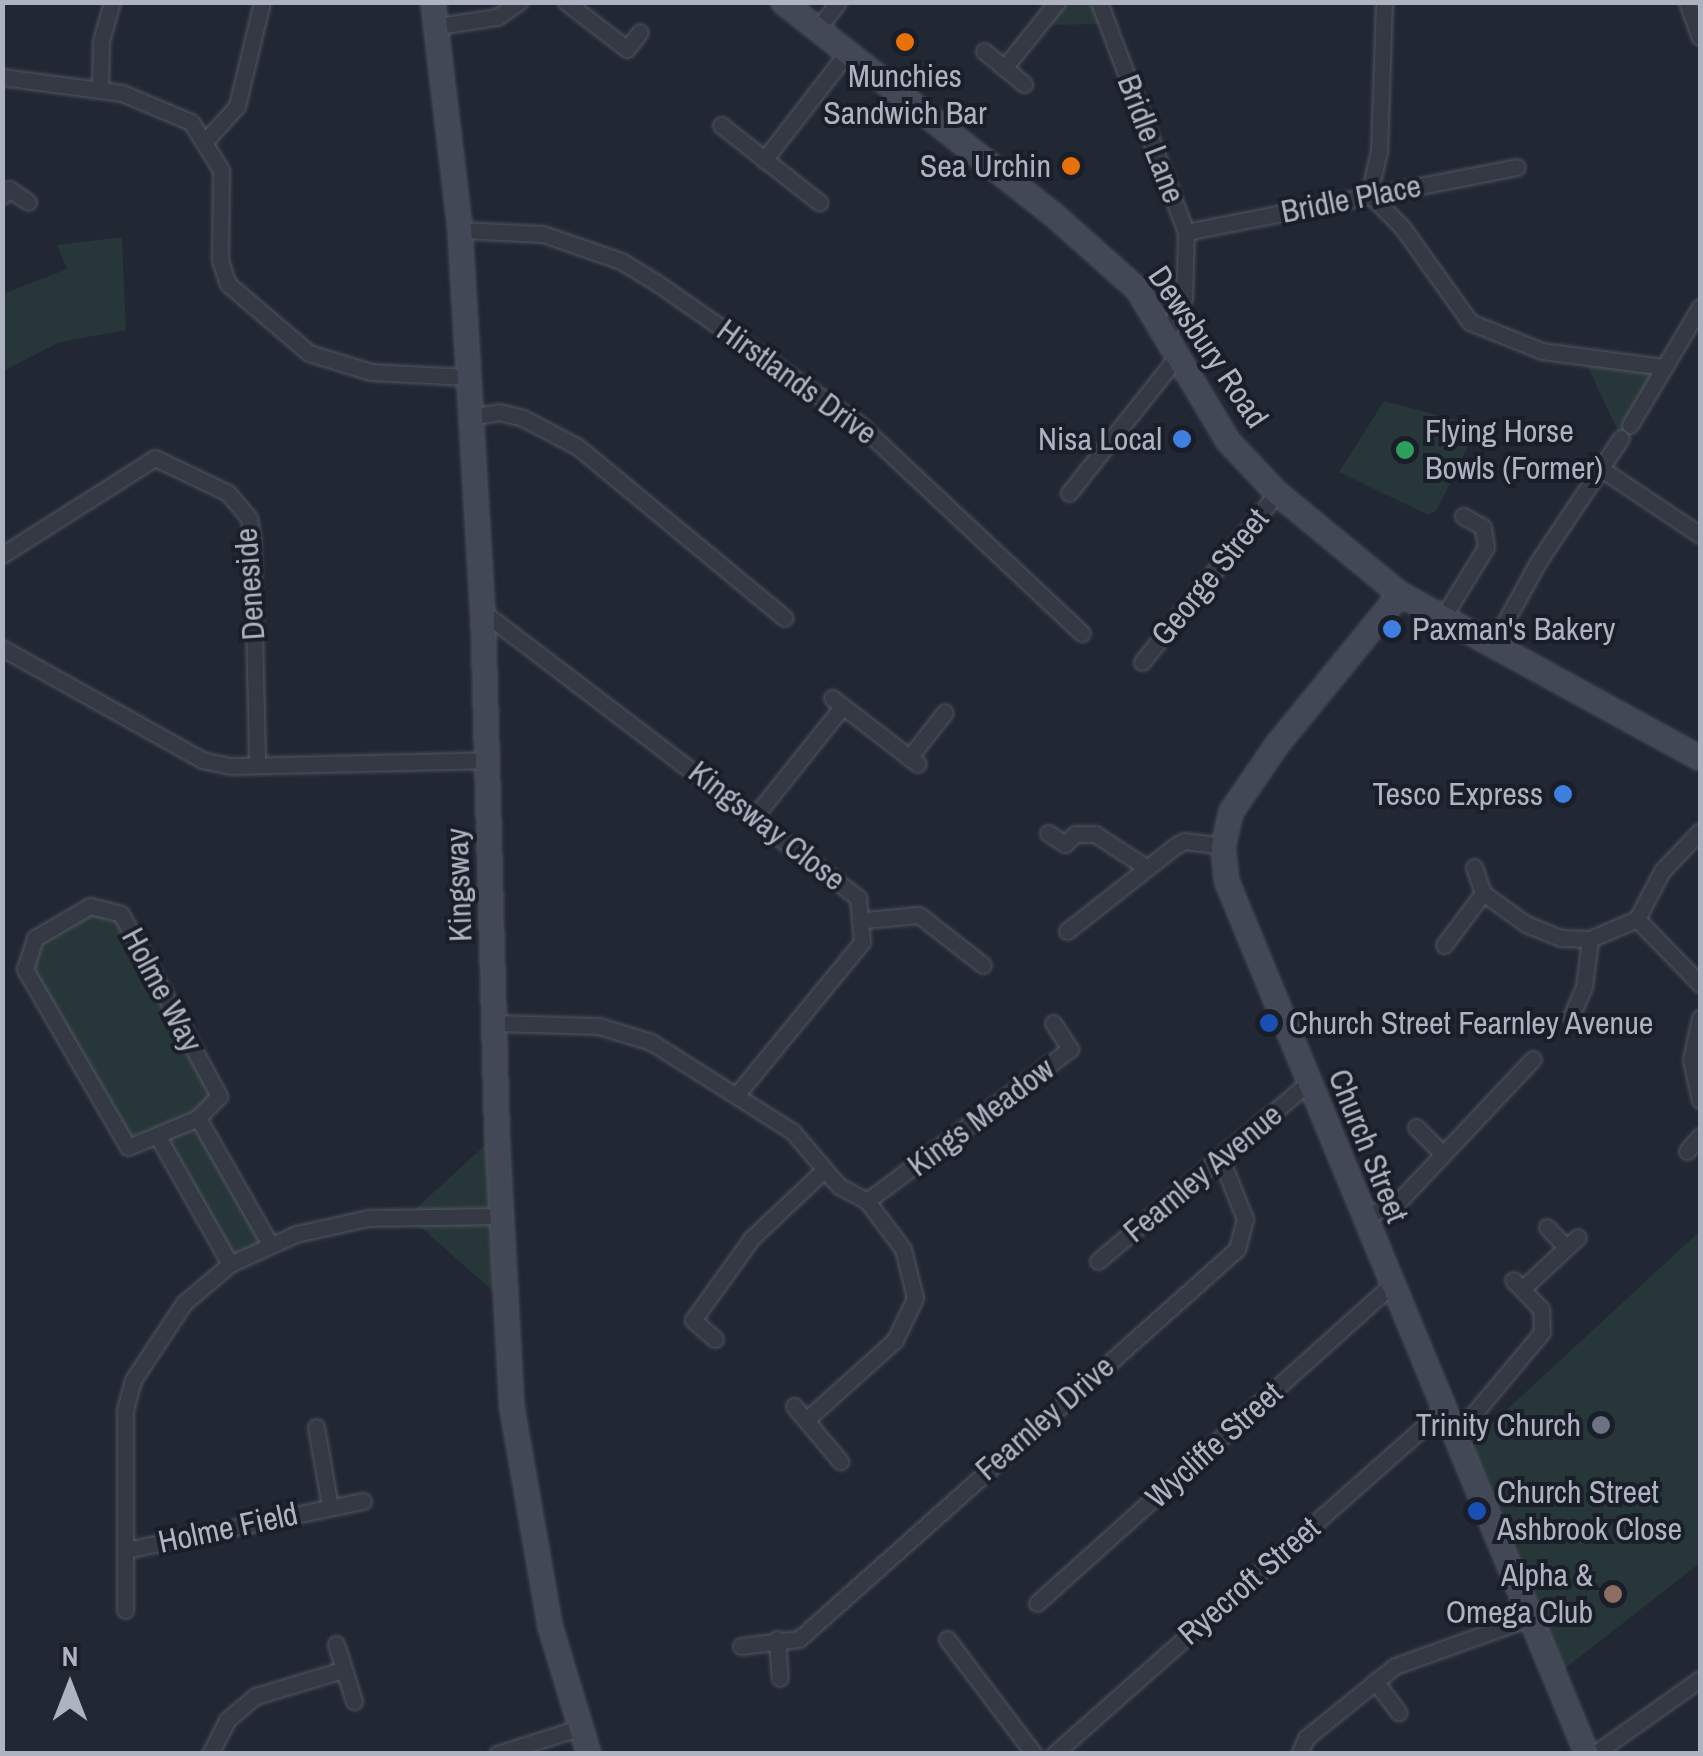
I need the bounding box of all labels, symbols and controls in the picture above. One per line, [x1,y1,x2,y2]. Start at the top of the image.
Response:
marker: Munchies Sandwich Bar [894,31,916,53]
place label: Munchies Sandwich Bar [823,58,987,133]
street label: Bridle Lane [1109,69,1193,209]
place label: Sea Urchin [920,147,1051,185]
marker: Sea Urchin [1060,155,1082,177]
street label: Bridle Place [1278,167,1424,231]
street label: Dewsbury Road [1140,259,1276,435]
street label: Hirstlands Drive [710,311,884,453]
place label: Flying Horse Bowls (Former) [1425,413,1603,488]
place label: Nisa Local [1038,420,1162,458]
marker: Nisa Local [1171,428,1193,450]
marker: Flying Horse Bowls (Former) [1394,439,1416,461]
street label: George Street [1143,501,1277,653]
street label: Deneside [227,527,273,641]
place label: Paxman's Bakery [1412,610,1615,648]
marker: Paxman's Bakery [1381,618,1403,640]
street label: Kingsway Close [681,753,853,899]
place label: Tesco Express [1372,775,1543,813]
marker: Tesco Express [1552,783,1574,805]
street label: Kingsway [438,827,480,943]
street label: Holme Way [113,922,211,1058]
place label: Church Street Fearnley Avenue [1289,1004,1655,1042]
marker: Church Street Fearnley Avenue [1258,1012,1280,1034]
street label: Kings Meadow [900,1049,1062,1185]
street label: Church Street [1320,1064,1416,1228]
street label: Fearnley Avenue [1115,1095,1291,1251]
street label: Fearnley Drive [968,1347,1122,1489]
street label: Wycliffe Street [1138,1374,1290,1516]
place label: Trinity Church [1416,1406,1581,1444]
marker: Trinity Church [1590,1414,1612,1436]
place label: Church Street Ashbrook Close [1497,1474,1682,1549]
street label: Holme Field [155,1495,301,1561]
marker: Church Street Ashbrook Close [1466,1500,1488,1522]
street label: Ryecroft Street [1170,1509,1328,1653]
place label: Alpha & Omega Club [1446,1557,1593,1632]
marker: Alpha & Omega Club [1602,1583,1624,1605]
north arrow [20,1636,120,1736]
text: N [62,1637,78,1675]

